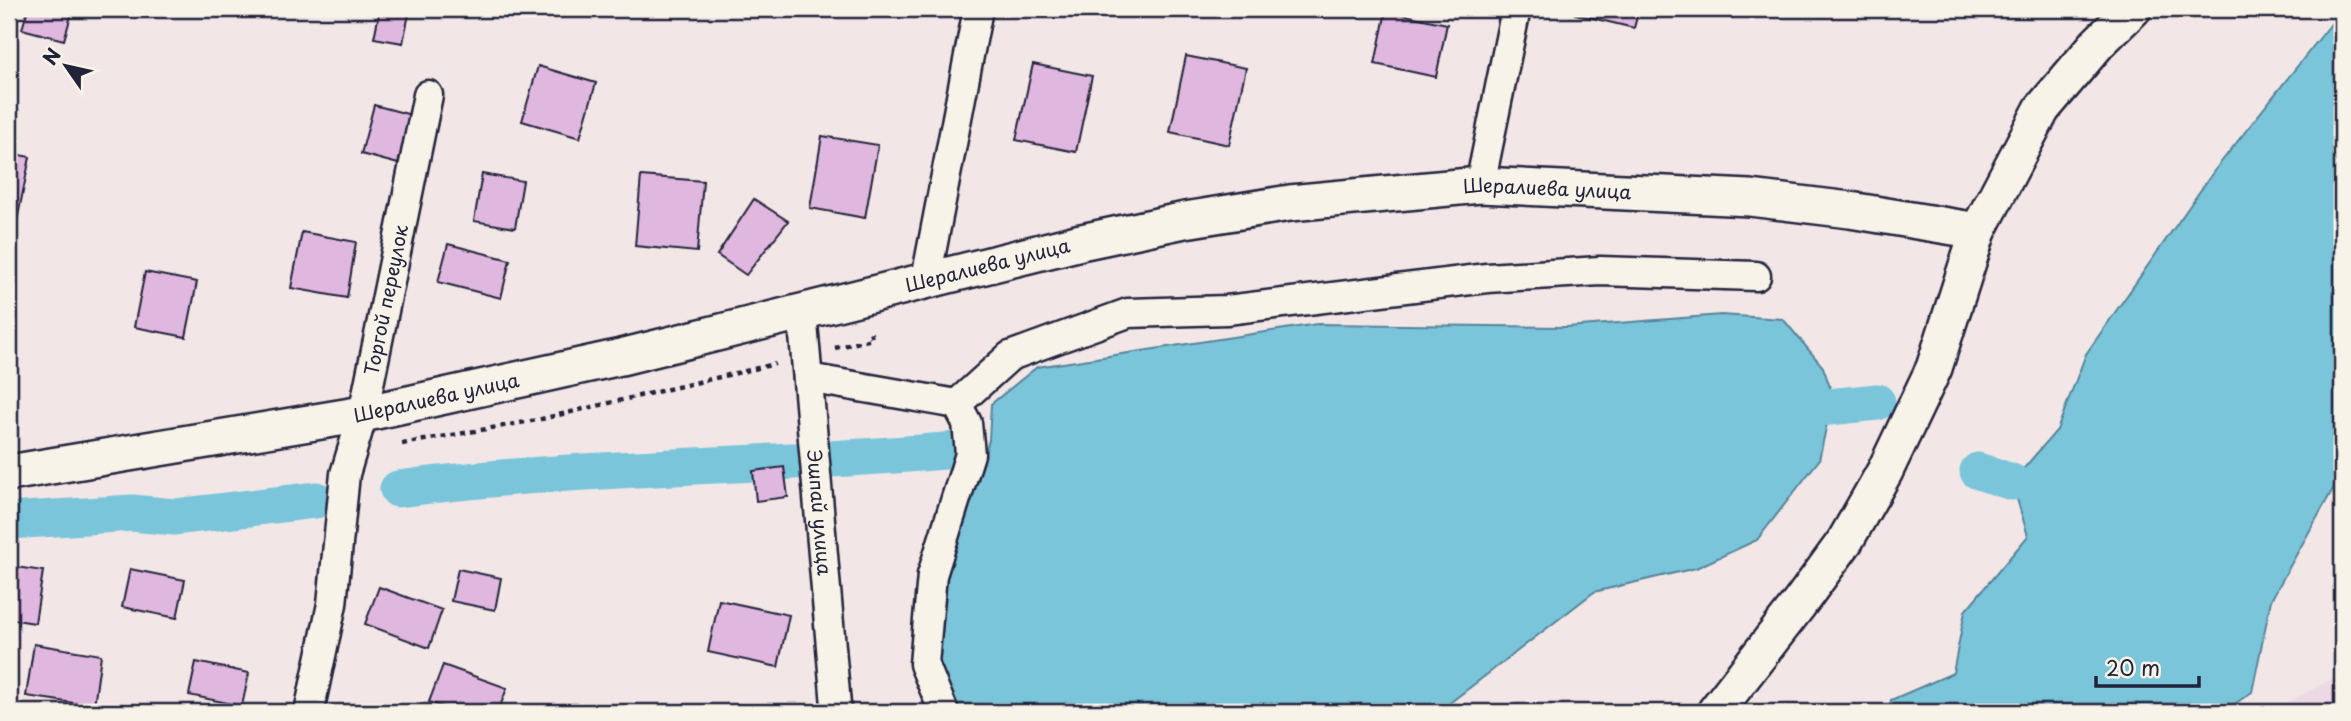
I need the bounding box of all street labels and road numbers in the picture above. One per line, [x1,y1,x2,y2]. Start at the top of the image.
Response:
street label: Шералиева улица [1462,170,1632,205]
street label: Торгой переулок [356,221,414,378]
street label: Шералиева улица [902,230,1073,298]
street label: Шералиева улица [351,365,522,429]
street label: Эшпай улица [801,448,840,576]

